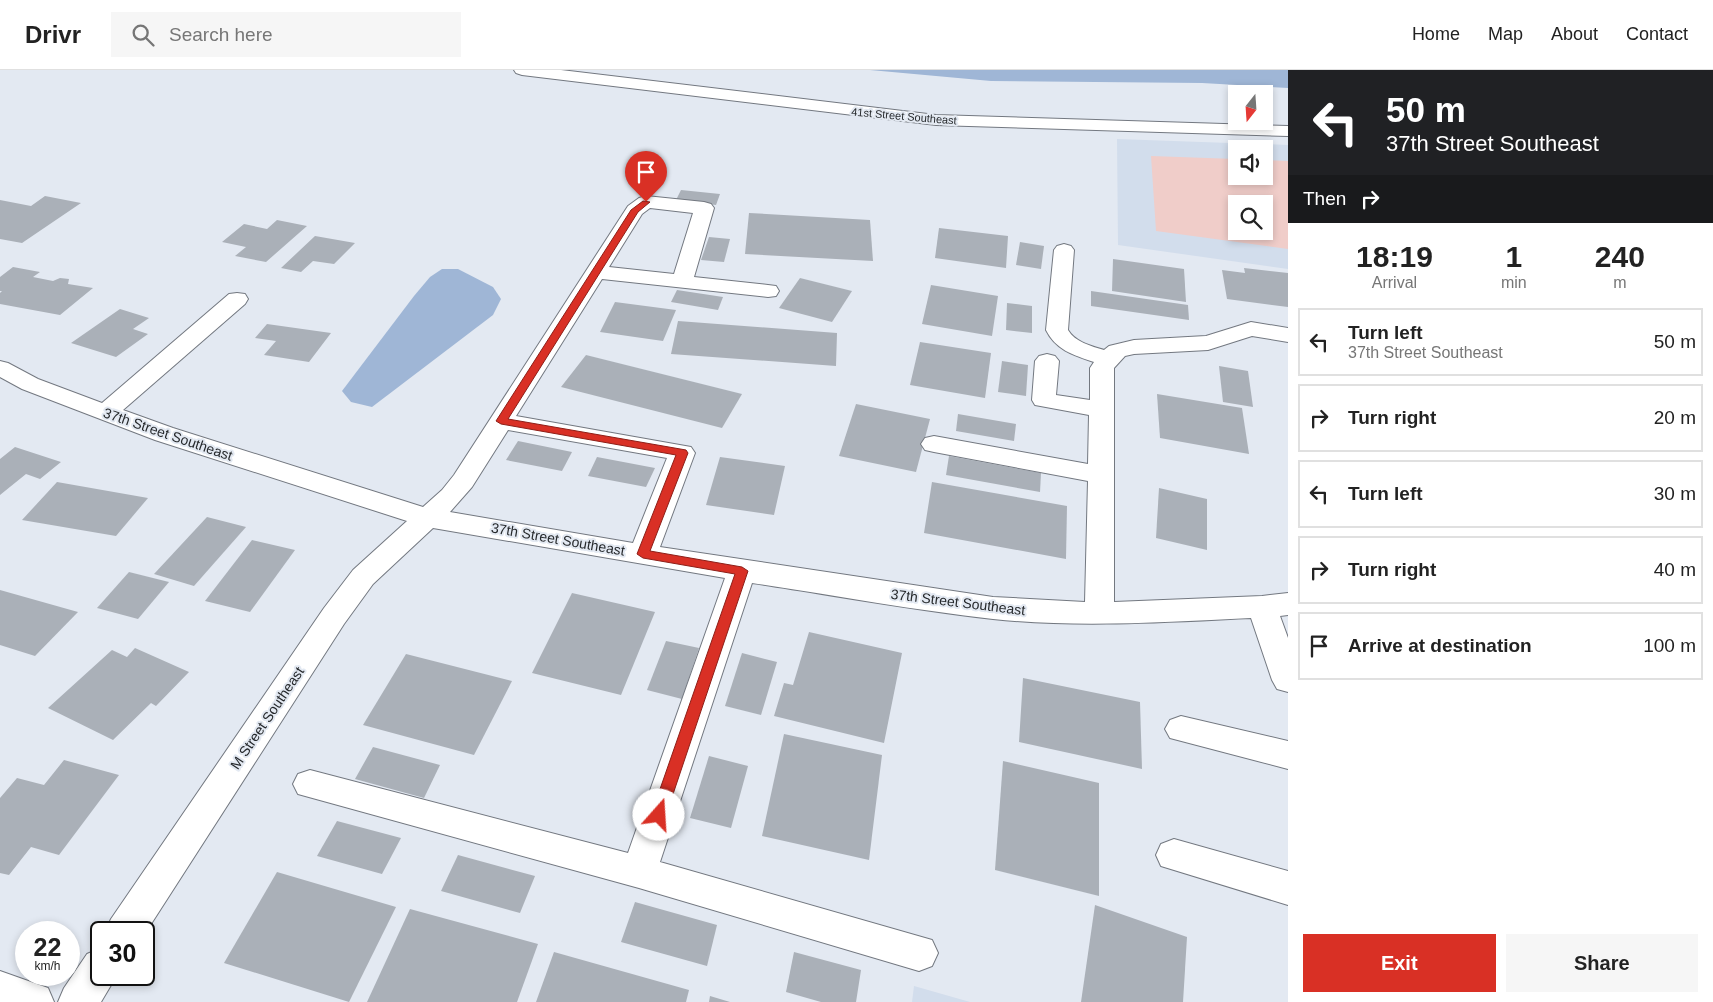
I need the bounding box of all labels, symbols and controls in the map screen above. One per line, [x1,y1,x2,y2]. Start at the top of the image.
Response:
search box [111,12,461,57]
text: Drivr [25,21,81,48]
icon: search [129,21,157,49]
text: Search here [169,24,273,45]
text: Home [1412,24,1460,44]
text: Map [1488,24,1523,44]
text: About [1551,24,1598,44]
text: Contact [1626,24,1688,44]
north arrow [1228,85,1272,130]
map controls [1228,85,1273,240]
icon: left [1303,90,1368,155]
text: 50 m [1386,90,1466,129]
street label: 41st Street Southeast [851,105,957,127]
text: 37th Street Southeast [1386,131,1599,156]
button: sound [1228,140,1273,185]
pin [625,151,667,202]
icon: arrive [632,158,660,186]
icon: right [1356,185,1384,213]
text: Then [1303,188,1346,209]
button: search [1228,195,1273,240]
text: 18:19 [1356,240,1433,273]
text: 1 [1505,240,1522,273]
text: 240 [1595,240,1645,273]
text: Arrival [1372,274,1417,291]
text: min [1501,274,1527,291]
text: m [1613,274,1626,291]
text: Turn left [1348,322,1423,343]
icon: left [1305,328,1333,356]
text: 50 m [1654,331,1696,352]
text: 37th Street Southeast [1348,344,1503,361]
street label: 37th Street Southeast [101,404,235,464]
icon: right [1305,404,1333,432]
text: Turn right [1348,407,1436,428]
text: 20 m [1654,407,1696,428]
icon: left [1305,480,1333,508]
text: Turn left [1348,483,1423,504]
text: 30 m [1654,483,1696,504]
street label: 37th Street Southeast [490,519,626,559]
icon: right [1305,556,1333,584]
text: Turn right [1348,559,1436,580]
text: 40 m [1654,559,1696,580]
street label: 37th Street Southeast [890,586,1026,618]
icon: arrive [1305,632,1333,660]
text: Arrive at destination [1348,635,1532,656]
text: 100 m [1643,635,1696,656]
street label: M Street Southeast [227,664,307,772]
position arrow [632,788,684,840]
speed limit sign: 30 [90,921,155,986]
text: 22 [34,933,61,961]
button: Exit [1303,934,1496,992]
button: Share [1506,934,1698,992]
text: km/h [34,959,61,973]

